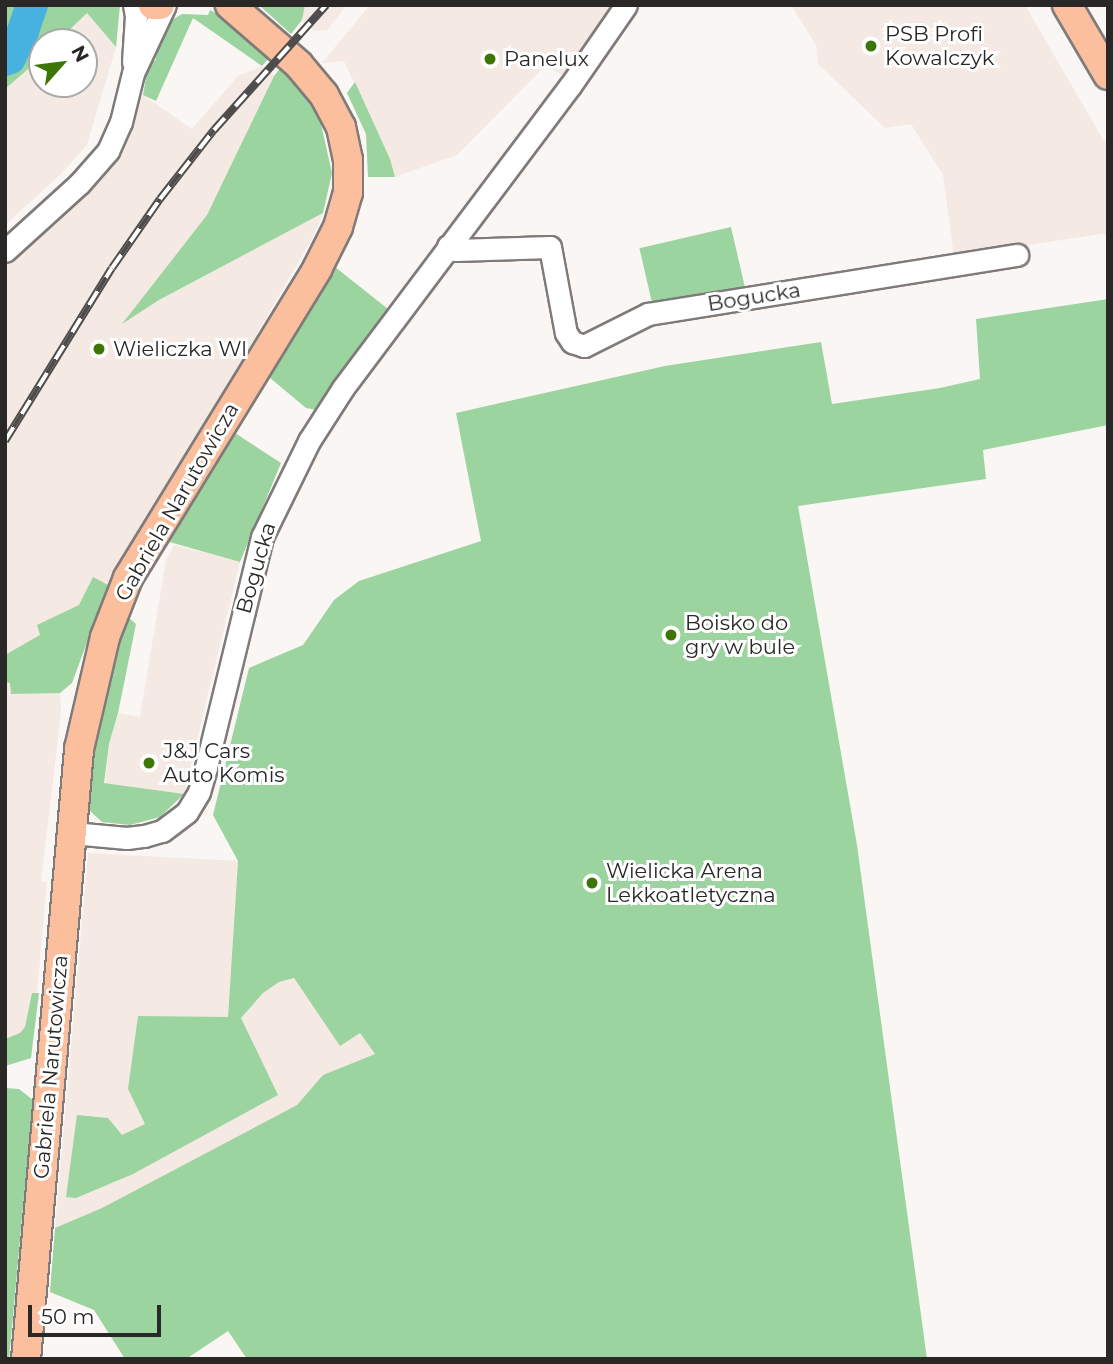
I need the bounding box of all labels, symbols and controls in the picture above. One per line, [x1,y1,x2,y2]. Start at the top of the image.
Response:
place label: PSB Profi Kowalczyk [885,21,994,71]
north arrow [28,28,98,98]
marker: PSB Profi Kowalczyk [863,38,879,54]
text: N [66,42,94,66]
place label: Panelux [504,46,589,72]
marker: Panelux [482,51,498,67]
street label: Bogucka [706,277,802,317]
place label: Wieliczka Wl [113,336,247,362]
marker: Wieliczka Wl [91,341,107,357]
street label: Gabriela Narutowicza [110,398,244,606]
street label: Bogucka [231,519,281,617]
place label: Boisko do gry w bule [685,610,795,660]
marker: Boisko do gry w bule [663,627,679,643]
place label: J&J Cars Auto Komis [163,738,285,788]
marker: J&J Cars Auto Komis [141,755,157,771]
place label: Wielicka Arena Lekkoatletyczna [606,858,776,908]
marker: Wielicka Arena Lekkoatletyczna [584,875,600,891]
street label: Gabriela Narutowicza [29,954,73,1180]
scale bar [32,1290,164,1334]
text: 50 m [41,1304,95,1329]

